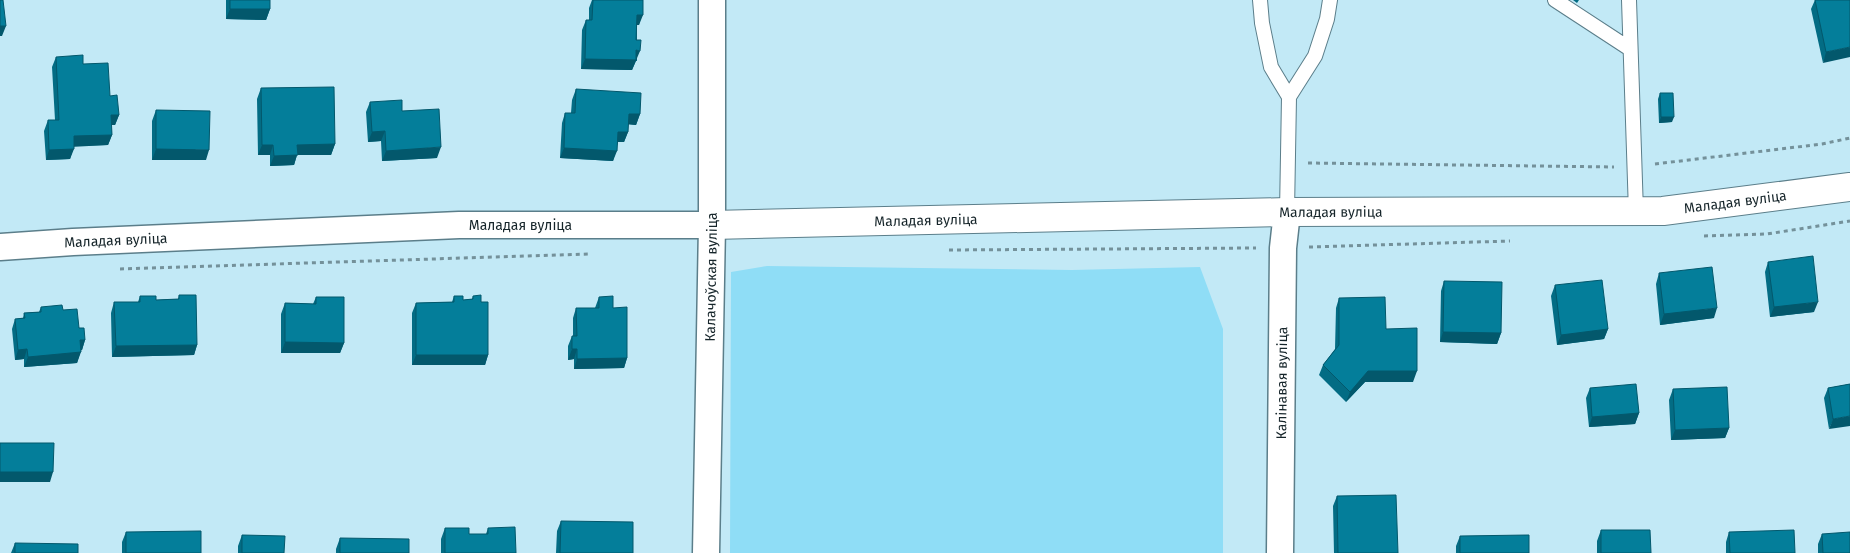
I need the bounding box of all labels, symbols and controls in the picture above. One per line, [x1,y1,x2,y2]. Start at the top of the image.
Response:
street label: Маладая вуліца [1683,187,1788,217]
street label: Маладая вуліца [1279,204,1383,221]
street label: Маладая вуліца [874,211,978,230]
street label: Калачоўская вуліца [702,212,721,342]
street label: Маладая вуліца [469,217,572,234]
street label: Маладая вуліца [64,230,168,252]
street label: Калінавая вуліца [1273,326,1291,440]

